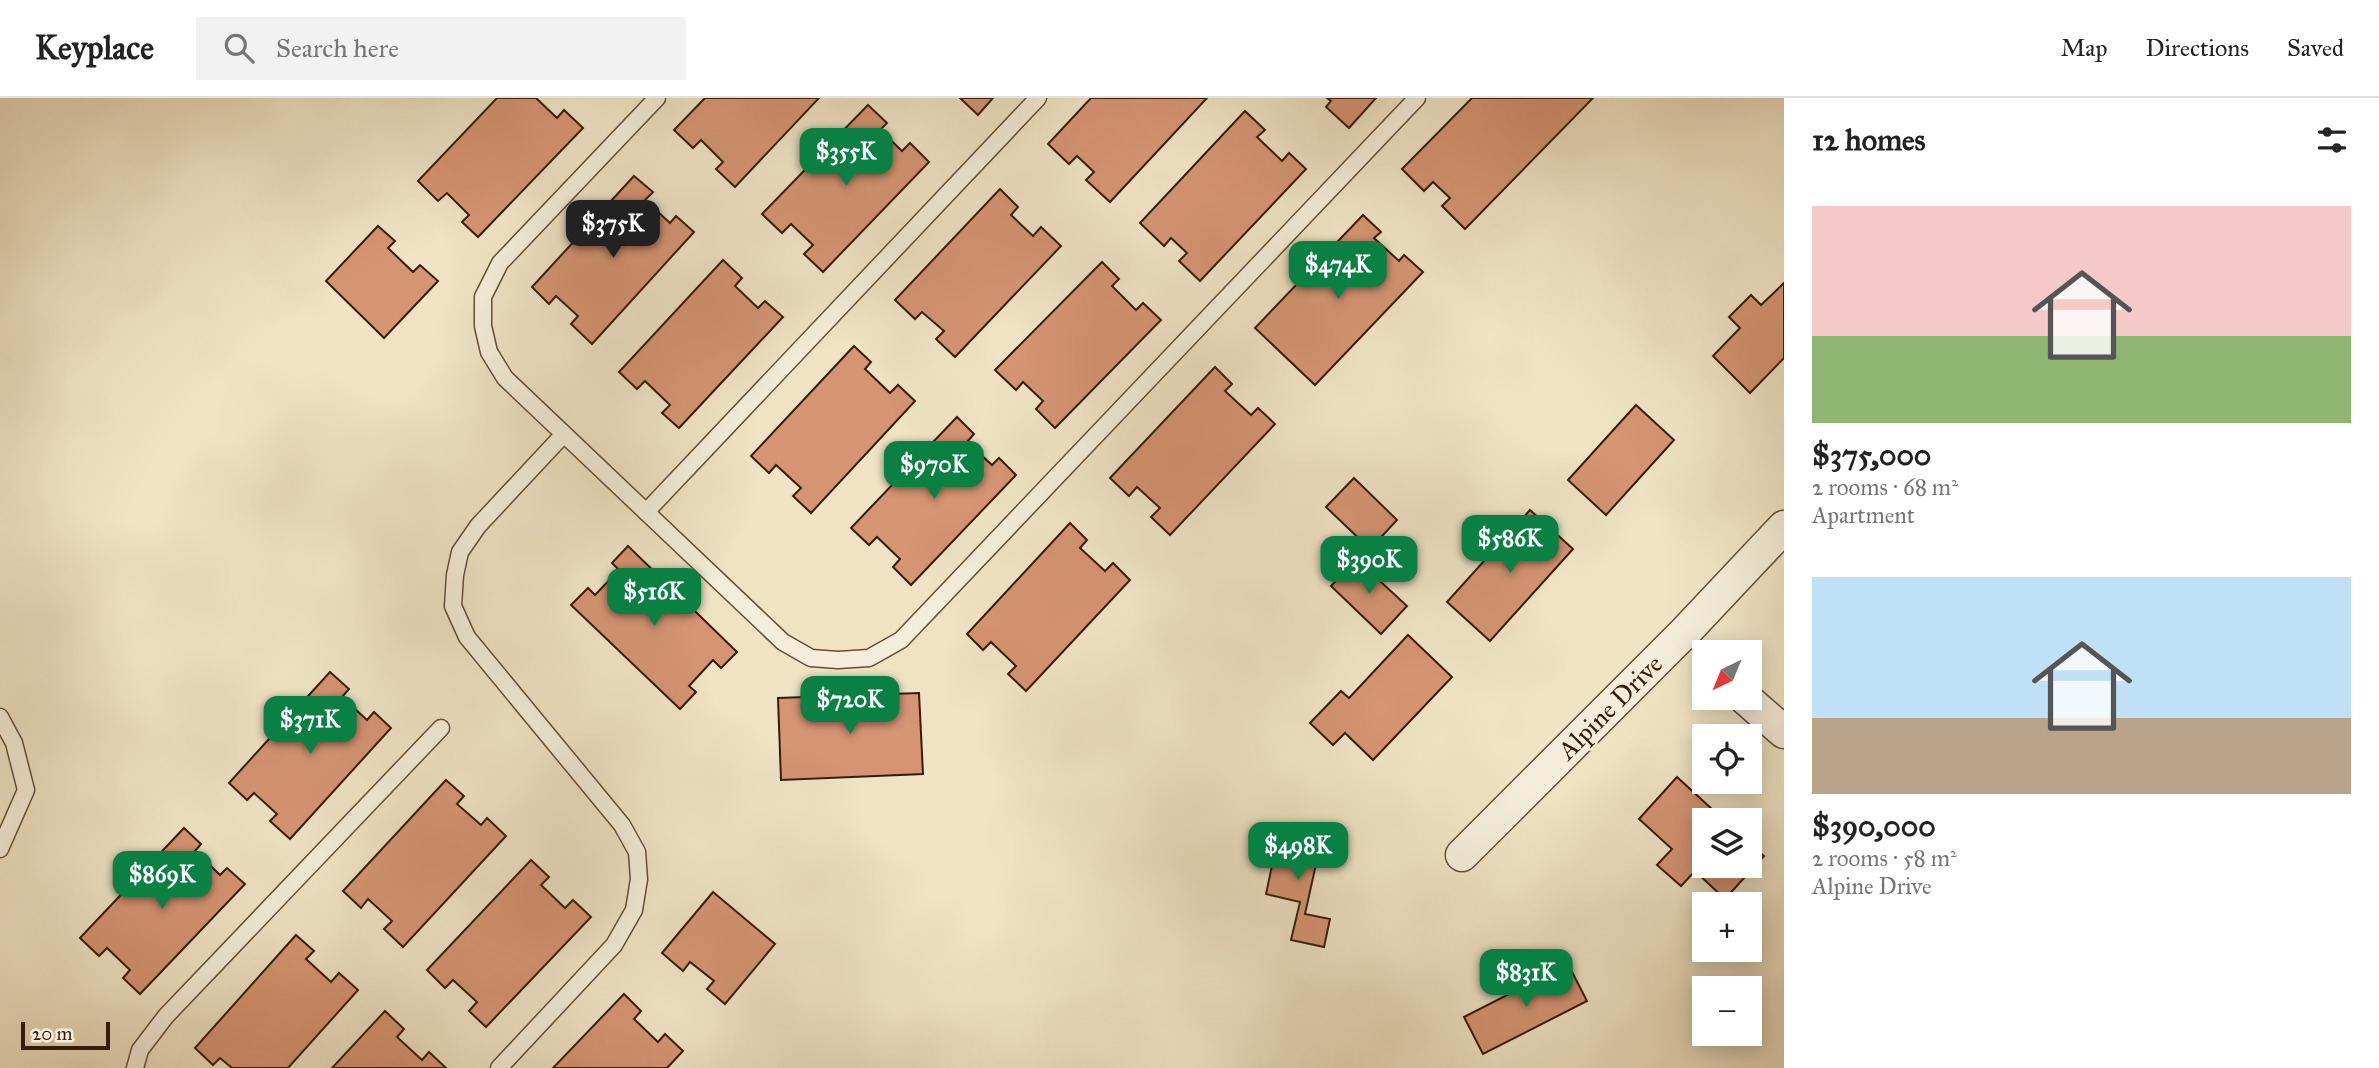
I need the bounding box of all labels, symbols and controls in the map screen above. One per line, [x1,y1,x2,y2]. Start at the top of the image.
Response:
search box [196,17,686,80]
text: Keyplace [35,28,154,68]
icon: search [220,29,258,67]
text: Search here [276,32,399,64]
text: Map [2061,33,2108,63]
text: Directions [2146,33,2249,63]
text: Saved [2287,33,2344,63]
icon: filters [2313,121,2351,159]
text: 12 homes [1812,122,1925,158]
pin: $355K [797,129,895,188]
text: $355K [816,137,876,165]
pin: $375K [564,200,662,260]
text: $375K [582,209,644,237]
pin: $474K [1289,242,1387,301]
text: $474K [1305,250,1371,278]
icon: home [2019,252,2145,378]
text: $375,000 [1812,437,1931,473]
pin: $970K [885,442,983,501]
text: $970K [900,450,968,478]
text: 2 rooms · 68 m² [1812,473,1958,501]
text: Apartment [1812,501,1915,529]
pin: $586K [1461,516,1559,575]
text: $586K [1478,524,1542,552]
pin: $390K [1320,536,1418,596]
text: $390K [1336,545,1402,573]
pin: $516K [605,568,703,628]
text: $516K [623,577,685,605]
icon: home [2019,623,2145,749]
north arrow [1692,640,1762,710]
map controls [1692,640,1762,1046]
street label: Alpine Drive [1550,648,1669,767]
pin: $720K [801,676,899,736]
text: $720K [816,685,884,713]
pin: $371K [261,696,359,756]
text: $371K [280,705,340,733]
button: locate [1692,724,1762,794]
button: layers [1692,808,1762,878]
text: $390,000 [1812,808,1936,844]
pin: $498K [1249,822,1347,882]
text: $498K [1264,831,1332,859]
text: 2 rooms · 58 m² [1812,844,1957,872]
pin: $869K [113,852,211,911]
text: $869K [129,860,195,888]
text: Alpine Drive [1812,872,1932,900]
button: + [1692,892,1762,962]
pin: $831K [1477,950,1575,1009]
text: $831K [1496,958,1556,986]
button: − [1692,976,1762,1046]
scale bar [21,1019,110,1051]
text: 20 m [32,1022,73,1045]

